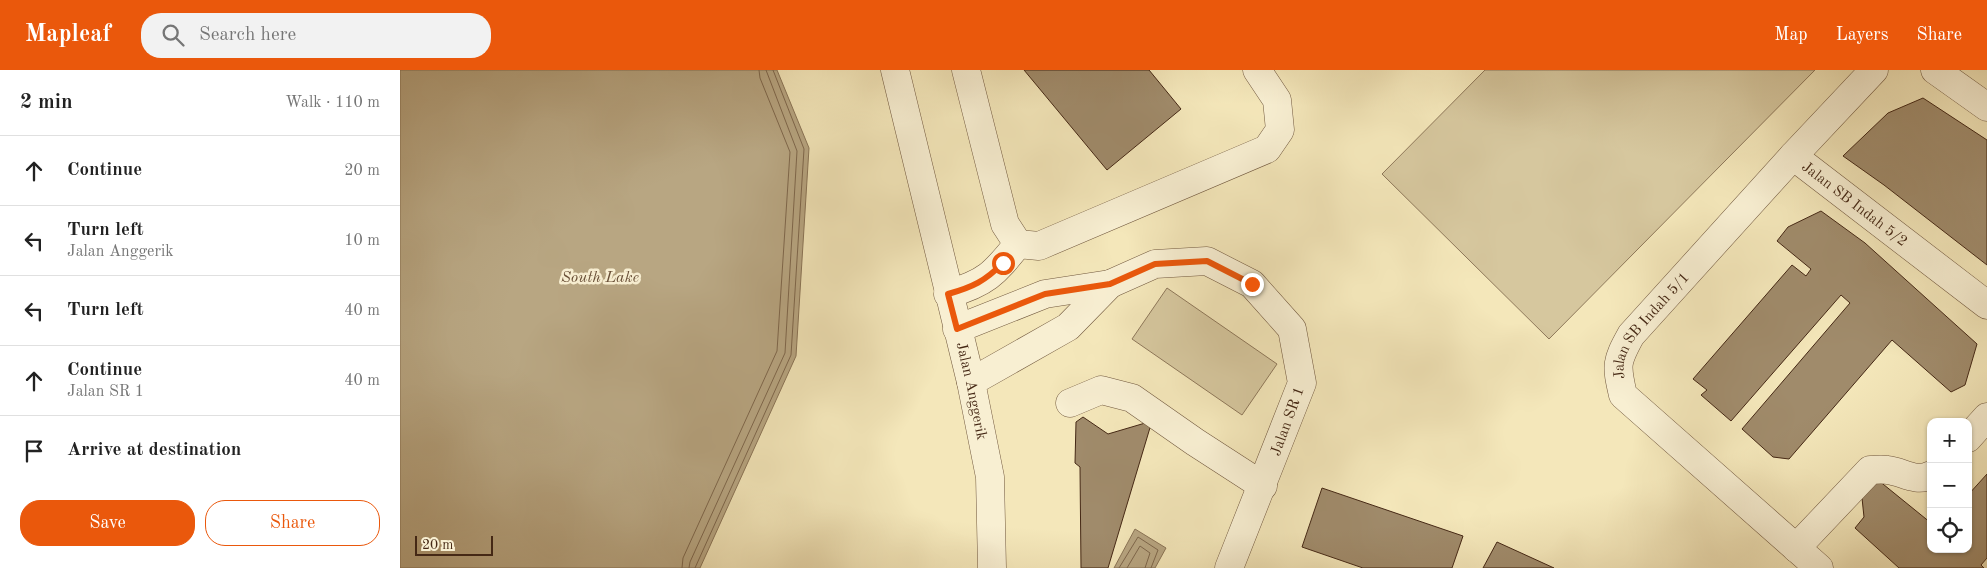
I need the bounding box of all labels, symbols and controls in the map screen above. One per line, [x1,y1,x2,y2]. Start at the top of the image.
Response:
search box [141,13,491,58]
icon: search [159,21,187,49]
text: Mapleaf [25,23,111,47]
text: Search here [199,26,296,45]
text: Map [1774,26,1808,44]
text: Layers [1836,26,1888,44]
text: Share [1916,26,1962,44]
text: 2 min [20,92,73,113]
text: Walk · 110 m [285,95,380,111]
icon: ahead [20,157,48,185]
street label: Jalan SB Indah 5/2 [1798,159,1910,250]
text: Continue [67,161,142,180]
text: 20 m [344,163,380,179]
text: Turn left [67,221,144,240]
icon: left [20,227,48,255]
text: 10 m [344,233,380,249]
text: Jalan Anggerik [67,244,174,260]
route start [992,252,1015,275]
water label: South Lake [561,270,639,286]
street label: Jalan SB Indah 5/1 [1612,270,1693,380]
route end [1241,273,1264,296]
icon: left [20,297,48,325]
text: Turn left [67,301,144,320]
text: 40 m [344,303,380,319]
street label: Jalan Anggerik [953,341,988,442]
text: Continue [67,361,142,380]
icon: ahead [20,367,48,395]
text: 40 m [344,373,380,389]
text: Jalan SR 1 [67,384,144,400]
street label: Jalan SR 1 [1269,385,1308,458]
map controls [1927,418,1972,553]
button: + [1927,418,1972,463]
icon: arrive [20,437,48,465]
text: Arrive at destination [67,441,241,460]
button: − [1927,463,1972,508]
button: Save [20,500,195,546]
button: Share [205,500,380,546]
button: locate [1927,508,1972,553]
scale bar [415,533,492,556]
text: 20 m [422,538,453,552]

